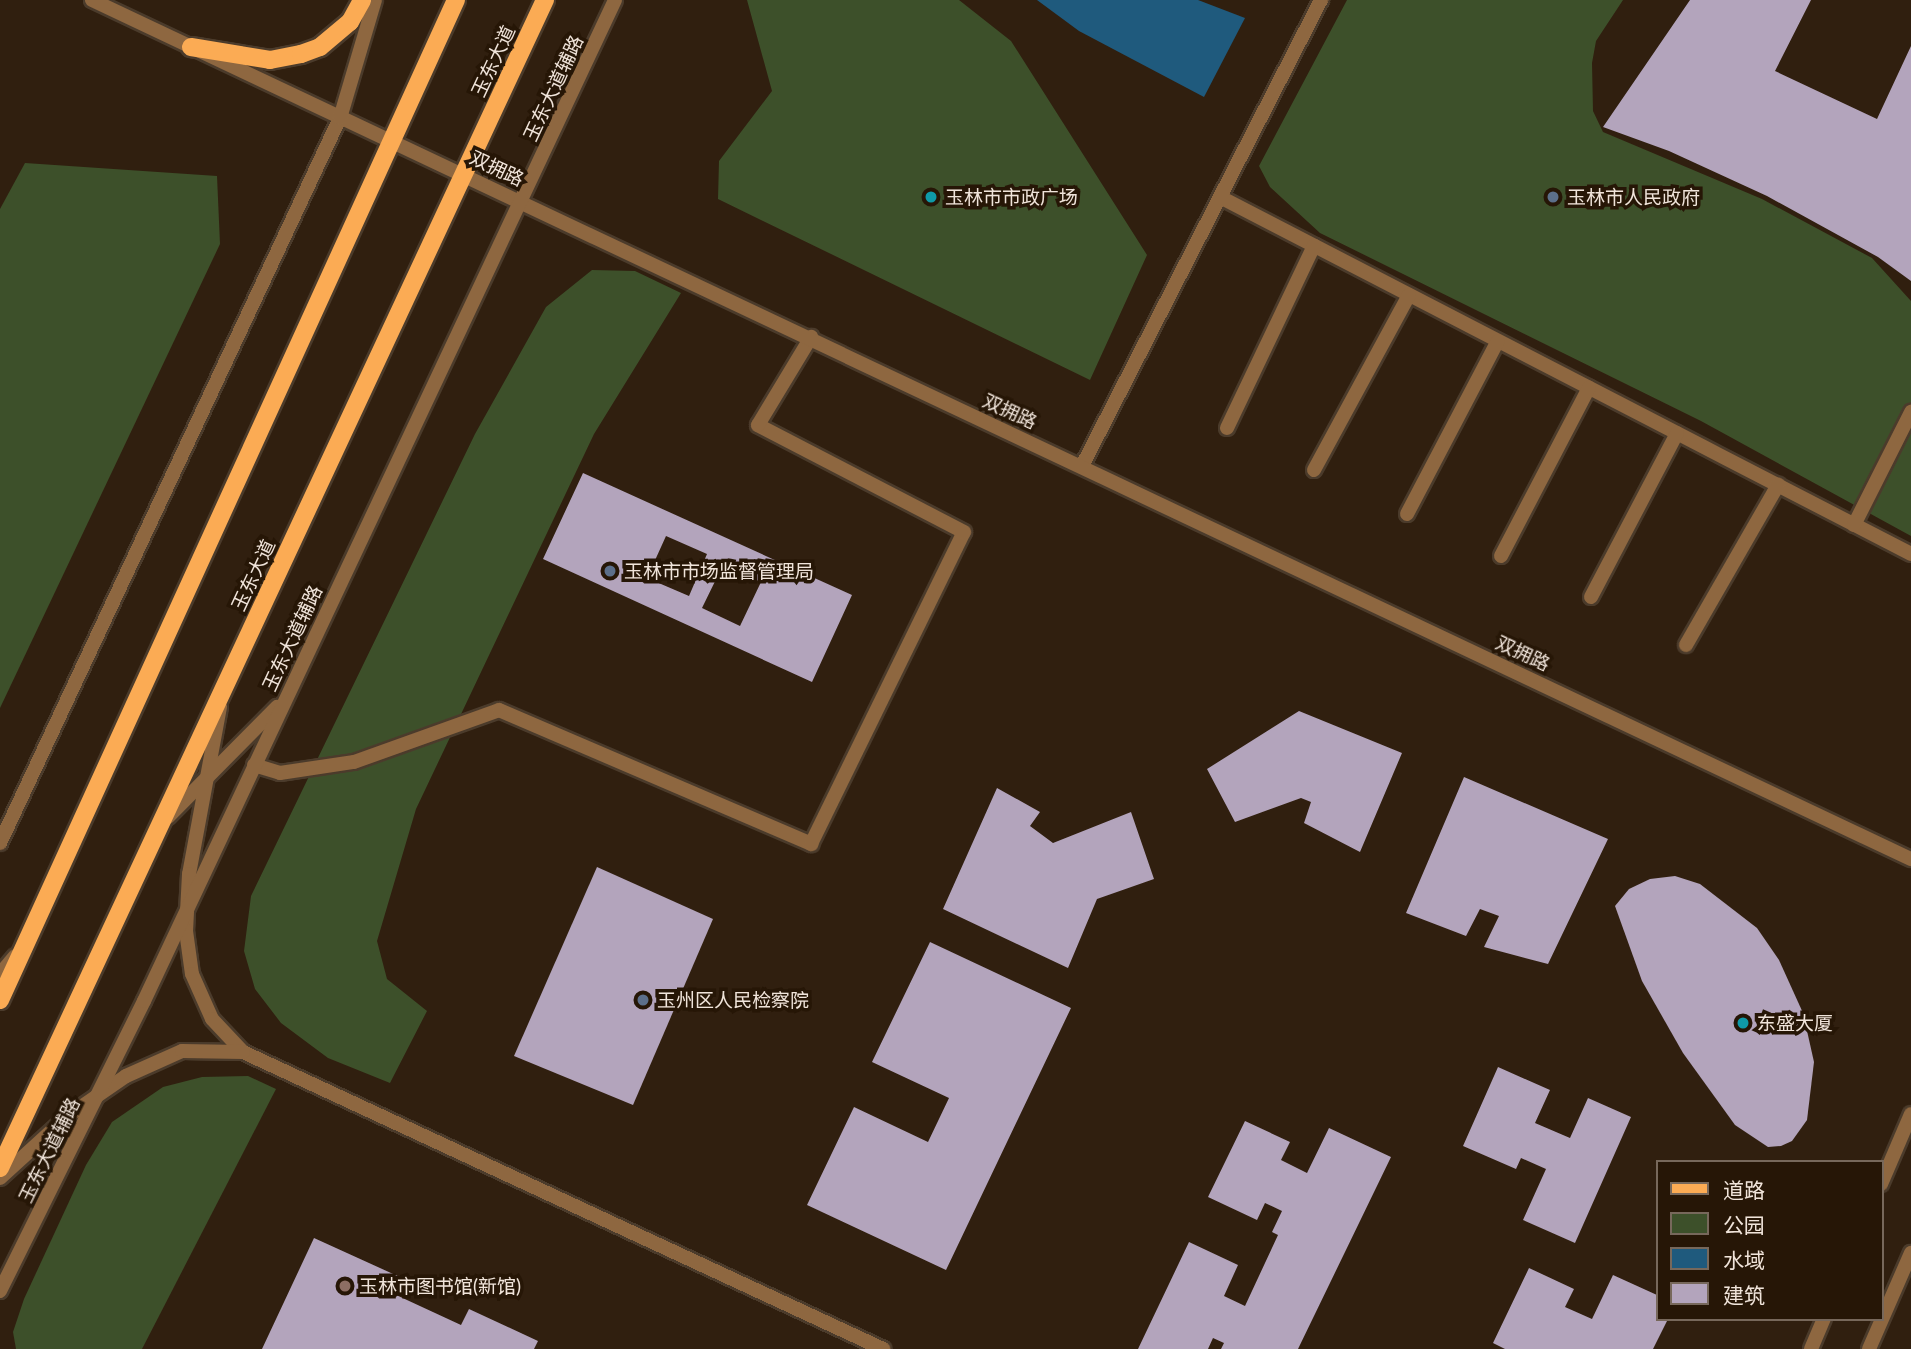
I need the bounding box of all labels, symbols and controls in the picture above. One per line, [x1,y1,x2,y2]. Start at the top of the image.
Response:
street label: 玉东大道 [467,22,519,100]
street label: 玉东大道辅路 [519,32,587,144]
street label: 双拥路 [466,146,528,190]
place label: 玉林市市政广场 [945,186,1078,208]
place label: 玉林市人民政府 [1567,186,1700,208]
marker: 玉林市市政广场 [923,189,939,205]
marker: 玉林市人民政府 [1545,189,1561,205]
street label: 双拥路 [979,389,1041,433]
street label: 玉东大道 [227,536,279,614]
place label: 玉林市市场监督管理局 [624,560,814,582]
marker: 玉林市市场监督管理局 [602,563,618,579]
street label: 玉东大道辅路 [258,582,326,694]
street label: 双拥路 [1492,631,1554,675]
place label: 玉州区人民检察院 [657,989,809,1011]
marker: 玉州区人民检察院 [635,992,651,1008]
place label: 东盛大厦 [1757,1012,1833,1034]
marker: 东盛大厦 [1735,1015,1751,1031]
street label: 玉东大道辅路 [14,1094,84,1206]
legend [1656,1160,1883,1321]
text: 道路 [1723,1177,1765,1202]
text: 公园 [1723,1212,1765,1237]
text: 水域 [1723,1247,1765,1272]
place label: 玉林市图书馆(新馆) [359,1275,521,1297]
marker: 玉林市图书馆(新馆) [337,1278,353,1294]
text: 建筑 [1723,1282,1765,1307]

